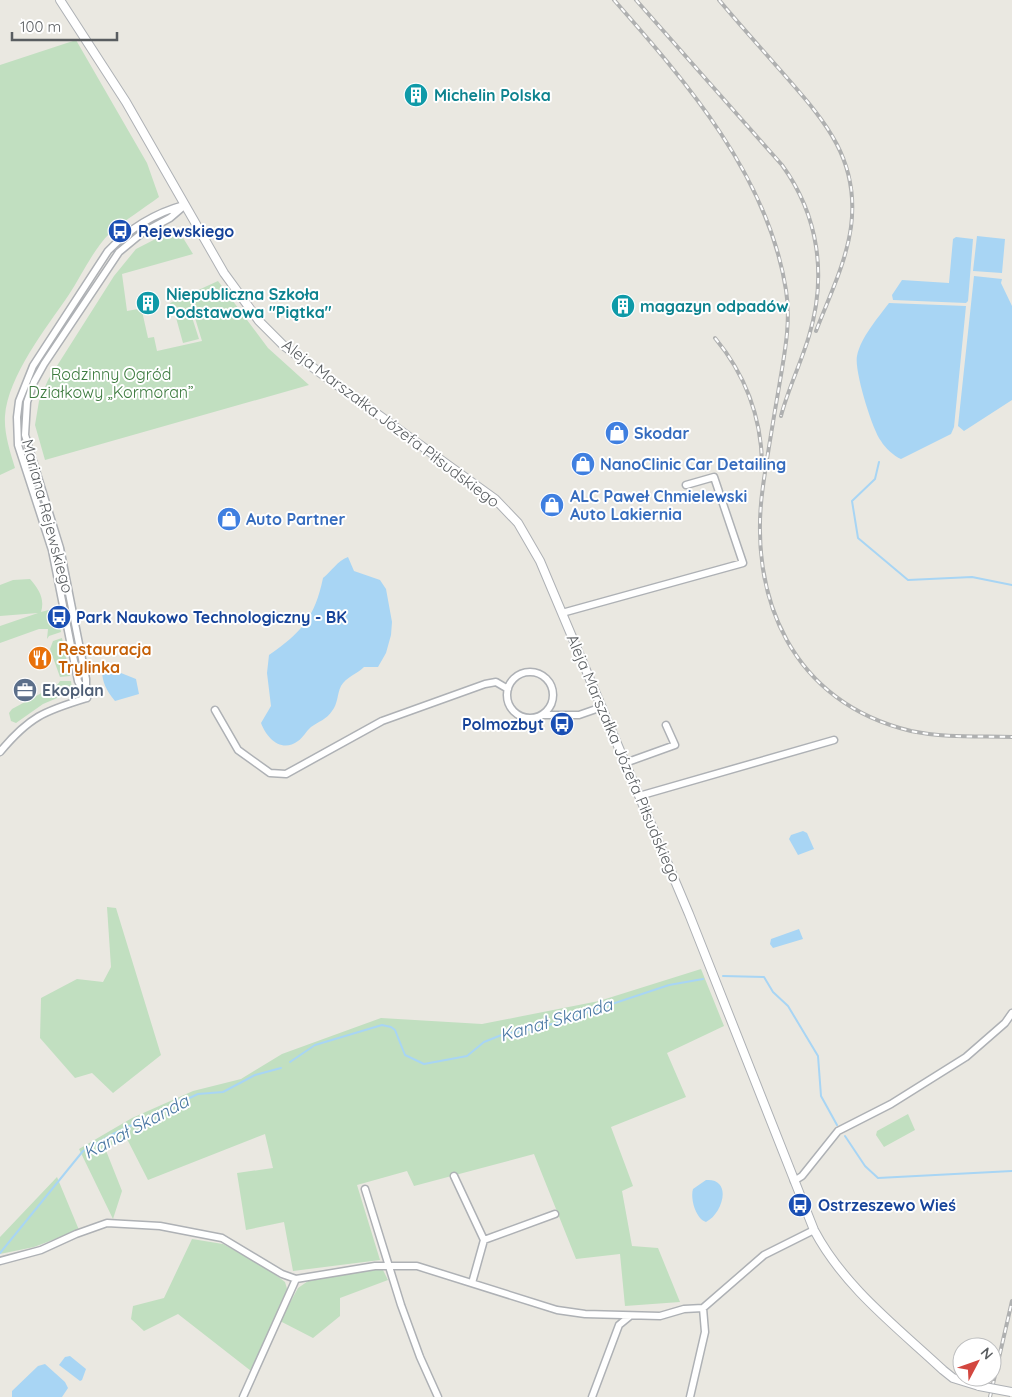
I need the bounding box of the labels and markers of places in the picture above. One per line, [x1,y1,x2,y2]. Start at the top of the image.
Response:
building icon: Michelin Polska [403,82,429,108]
place label: Michelin Polska [434,85,551,105]
bus stop icon: Rejewskiego [107,218,133,244]
place label: Rejewskiego [138,221,234,241]
place label: Niepubliczna Szkoła Podstawowa "Piątka" [166,284,332,322]
building icon: Niepubliczna Szkoła Podstawowa "Piątka" [135,290,161,316]
building icon: magazyn odpadów [610,293,636,319]
place label: magazyn odpadów [640,296,789,316]
shop icon: Skodar [604,420,630,446]
place label: Skodar [634,423,689,443]
shop icon: NanoClinic Car Detailing [570,451,596,477]
place label: NanoClinic Car Detailing [600,454,786,474]
place label: ALC Paweł Chmielewski Auto Lakiernia [570,486,747,524]
shop icon: ALC Paweł Chmielewski Auto Lakiernia [539,492,565,518]
shop icon: Auto Partner [216,506,242,532]
place label: Auto Partner [246,509,345,529]
bus stop icon: Park Naukowo Technologiczny - BK [46,604,72,630]
place label: Park Naukowo Technologiczny - BK [76,607,347,627]
place label: Restauracja Trylinka [58,639,151,677]
restaurant icon: Restauracja Trylinka [27,645,53,671]
office icon: Ekoplan [12,677,38,703]
place label: Ekoplan [42,680,104,700]
bus stop icon: Polmozbyt [549,711,575,737]
place label: Polmozbyt [462,714,544,734]
bus stop icon: Ostrzeszewo Wieś [787,1192,813,1218]
place label: Ostrzeszewo Wieś [818,1195,956,1215]

